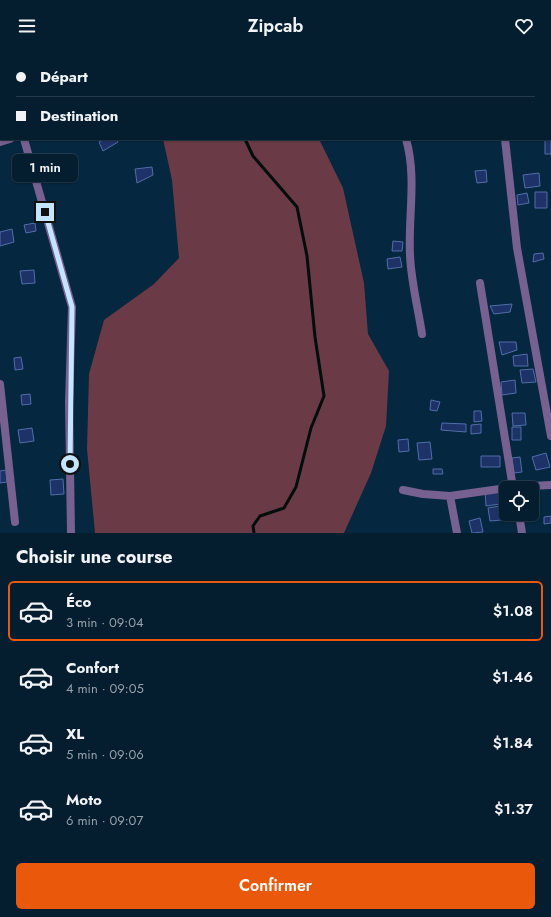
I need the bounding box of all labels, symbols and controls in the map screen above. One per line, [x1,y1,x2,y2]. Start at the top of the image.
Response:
text: Zipcab [248,13,303,39]
icon: menu [16,15,38,37]
icon: heart [513,15,535,37]
text: Départ [40,66,88,88]
text: Destination [40,105,118,127]
callout: 1 min [12,154,78,182]
text: 1 min [29,158,61,177]
route end [36,203,54,221]
route start [61,455,79,473]
map controls [499,481,539,521]
button: locate [499,481,539,521]
text: Choisir une course [16,544,173,570]
text: Éco [66,591,91,613]
icon: car [18,593,54,629]
text: $1.08 [493,600,533,622]
text: 3 min · 09:04 [66,613,144,632]
text: Confort [66,657,119,679]
icon: car [18,659,54,695]
text: $1.46 [492,666,533,688]
text: 4 min · 09:05 [66,679,144,698]
text: XL [66,723,84,745]
icon: car [18,725,54,761]
text: $1.84 [493,732,533,754]
text: 5 min · 09:06 [66,745,144,764]
text: Moto [66,789,102,811]
icon: car [18,791,54,827]
text: $1.37 [494,798,533,820]
text: 6 min · 09:07 [66,811,143,830]
button: Confirmer [16,863,535,909]

